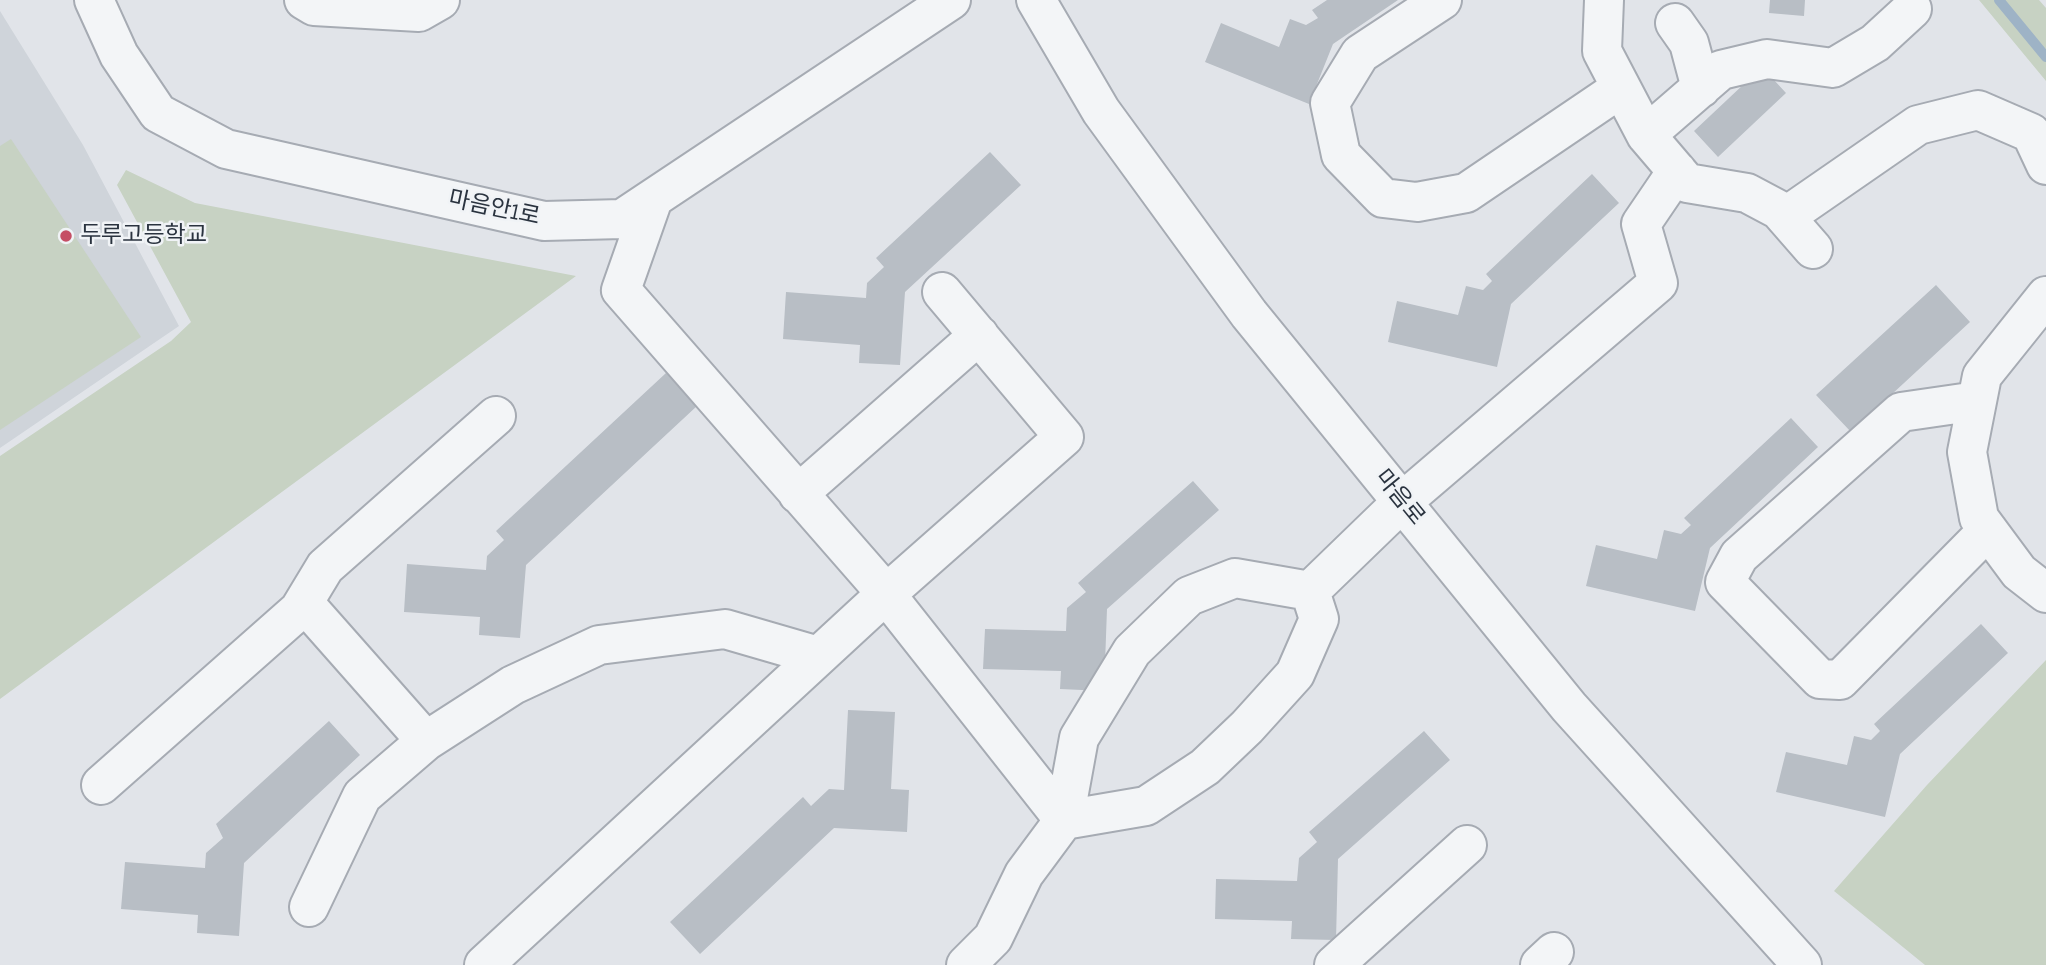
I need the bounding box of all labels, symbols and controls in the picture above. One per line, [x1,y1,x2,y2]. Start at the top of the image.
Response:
street label: 마음안1로 [446,186,542,232]
place label: 두루고등학교 [80,222,207,250]
marker: 두루고등학교 [58,228,74,244]
street label: 마음로 [1368,465,1430,531]

